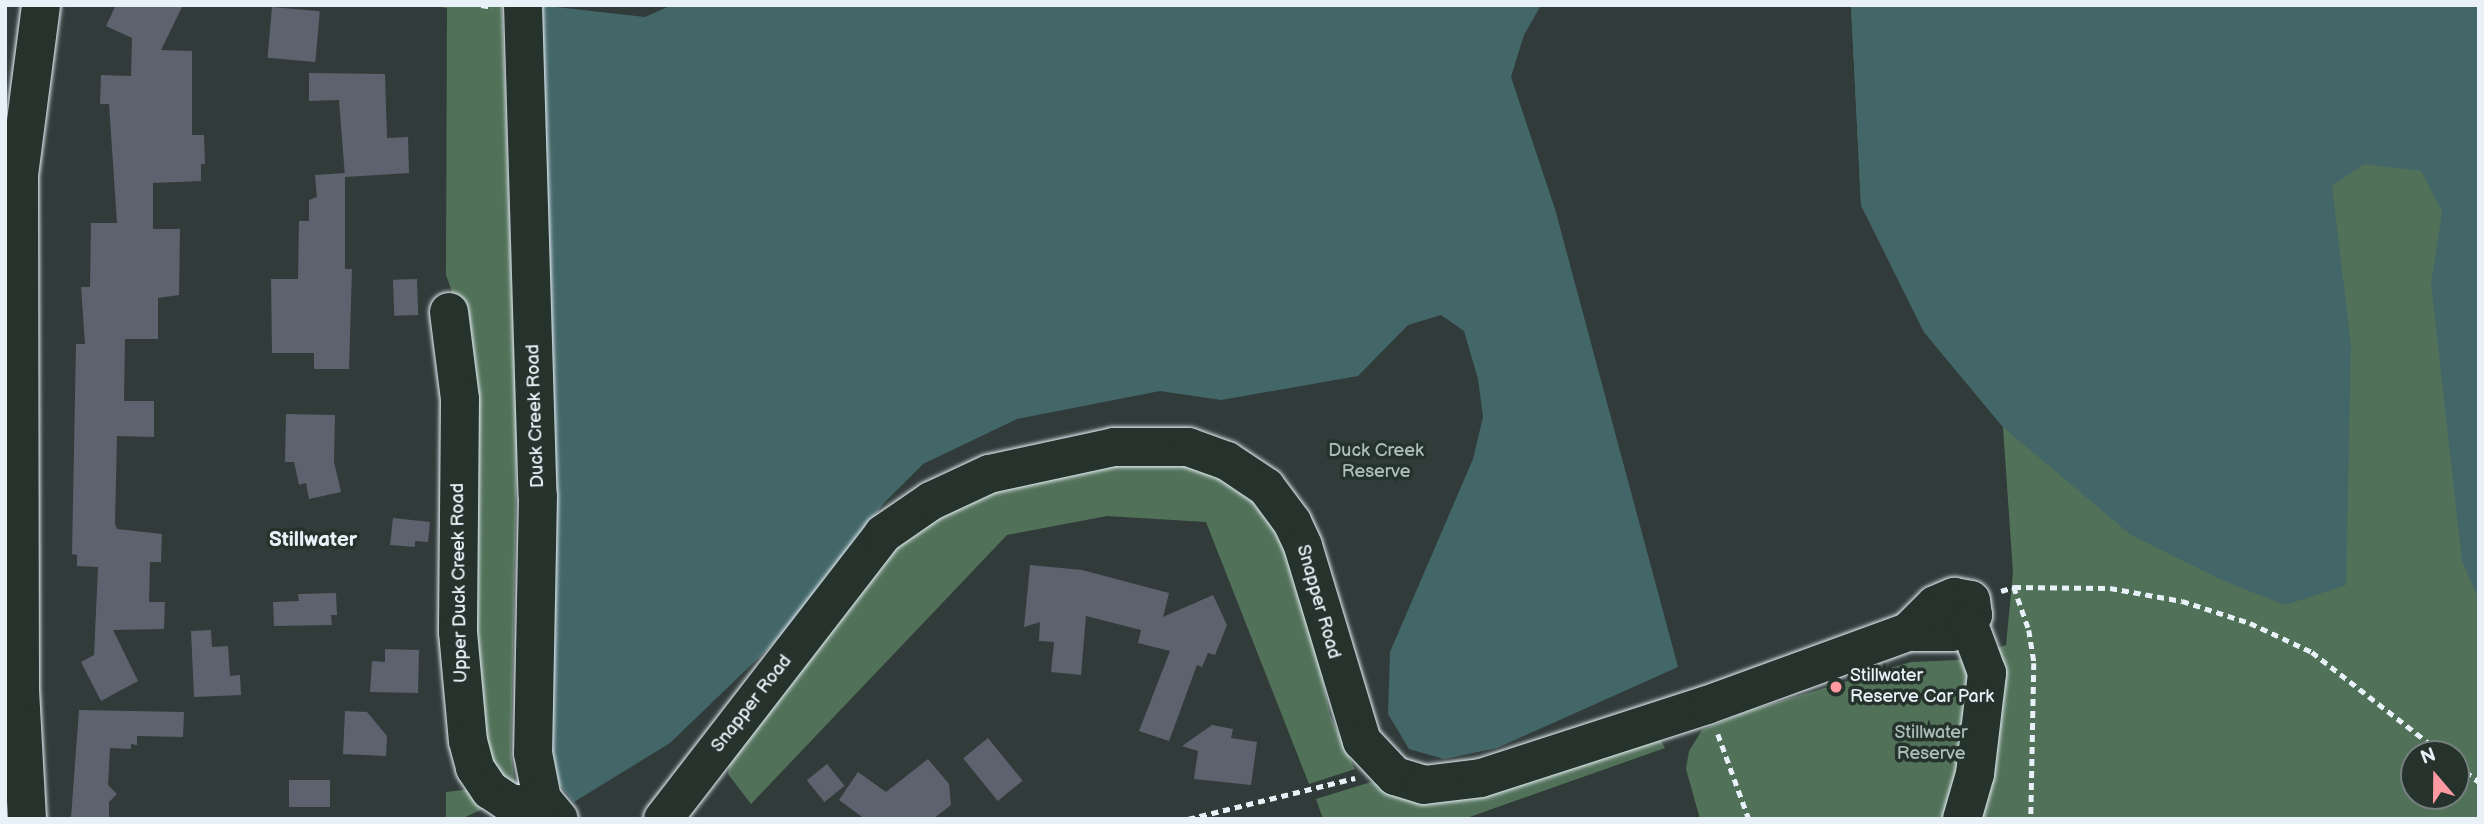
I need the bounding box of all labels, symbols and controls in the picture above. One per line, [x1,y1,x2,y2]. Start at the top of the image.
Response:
street label: Duck Creek Road [523,344,549,488]
park label: Duck Creek Reserve [1328,441,1424,484]
street label: Upper Duck Creek Road [447,483,473,683]
district label: Stillwater [269,527,357,553]
street label: Snapper Road [1291,542,1345,662]
street label: Snapper Road [707,651,797,757]
place label: Stillwater Reserve Car Park [1850,666,1994,708]
marker: Stillwater Reserve Car Park [1828,679,1844,695]
park label: Stillwater Reserve [1895,723,1967,766]
north arrow [2400,740,2470,810]
text: N [2418,743,2439,770]

